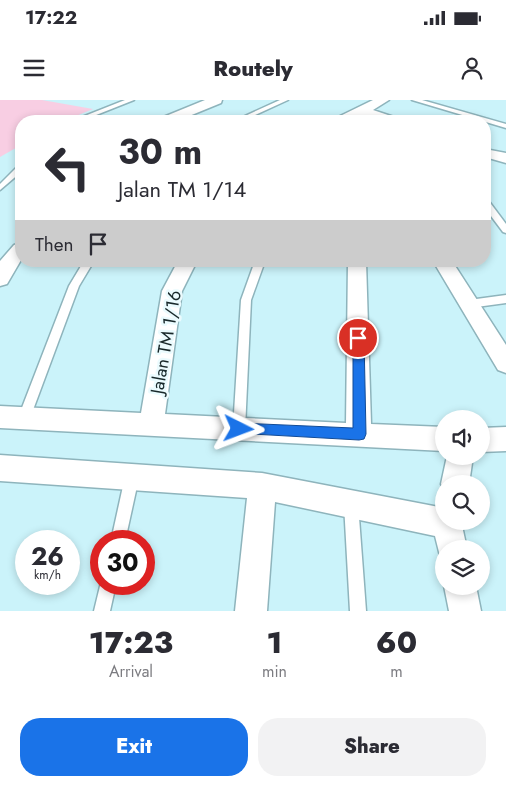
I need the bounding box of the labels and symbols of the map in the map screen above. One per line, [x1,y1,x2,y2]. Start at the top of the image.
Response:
street label: Jalan TM 1/16 [144,288,188,398]
pin [337,317,379,359]
position arrow [212,402,264,454]
speed limit sign: 30 [90,530,155,595]

